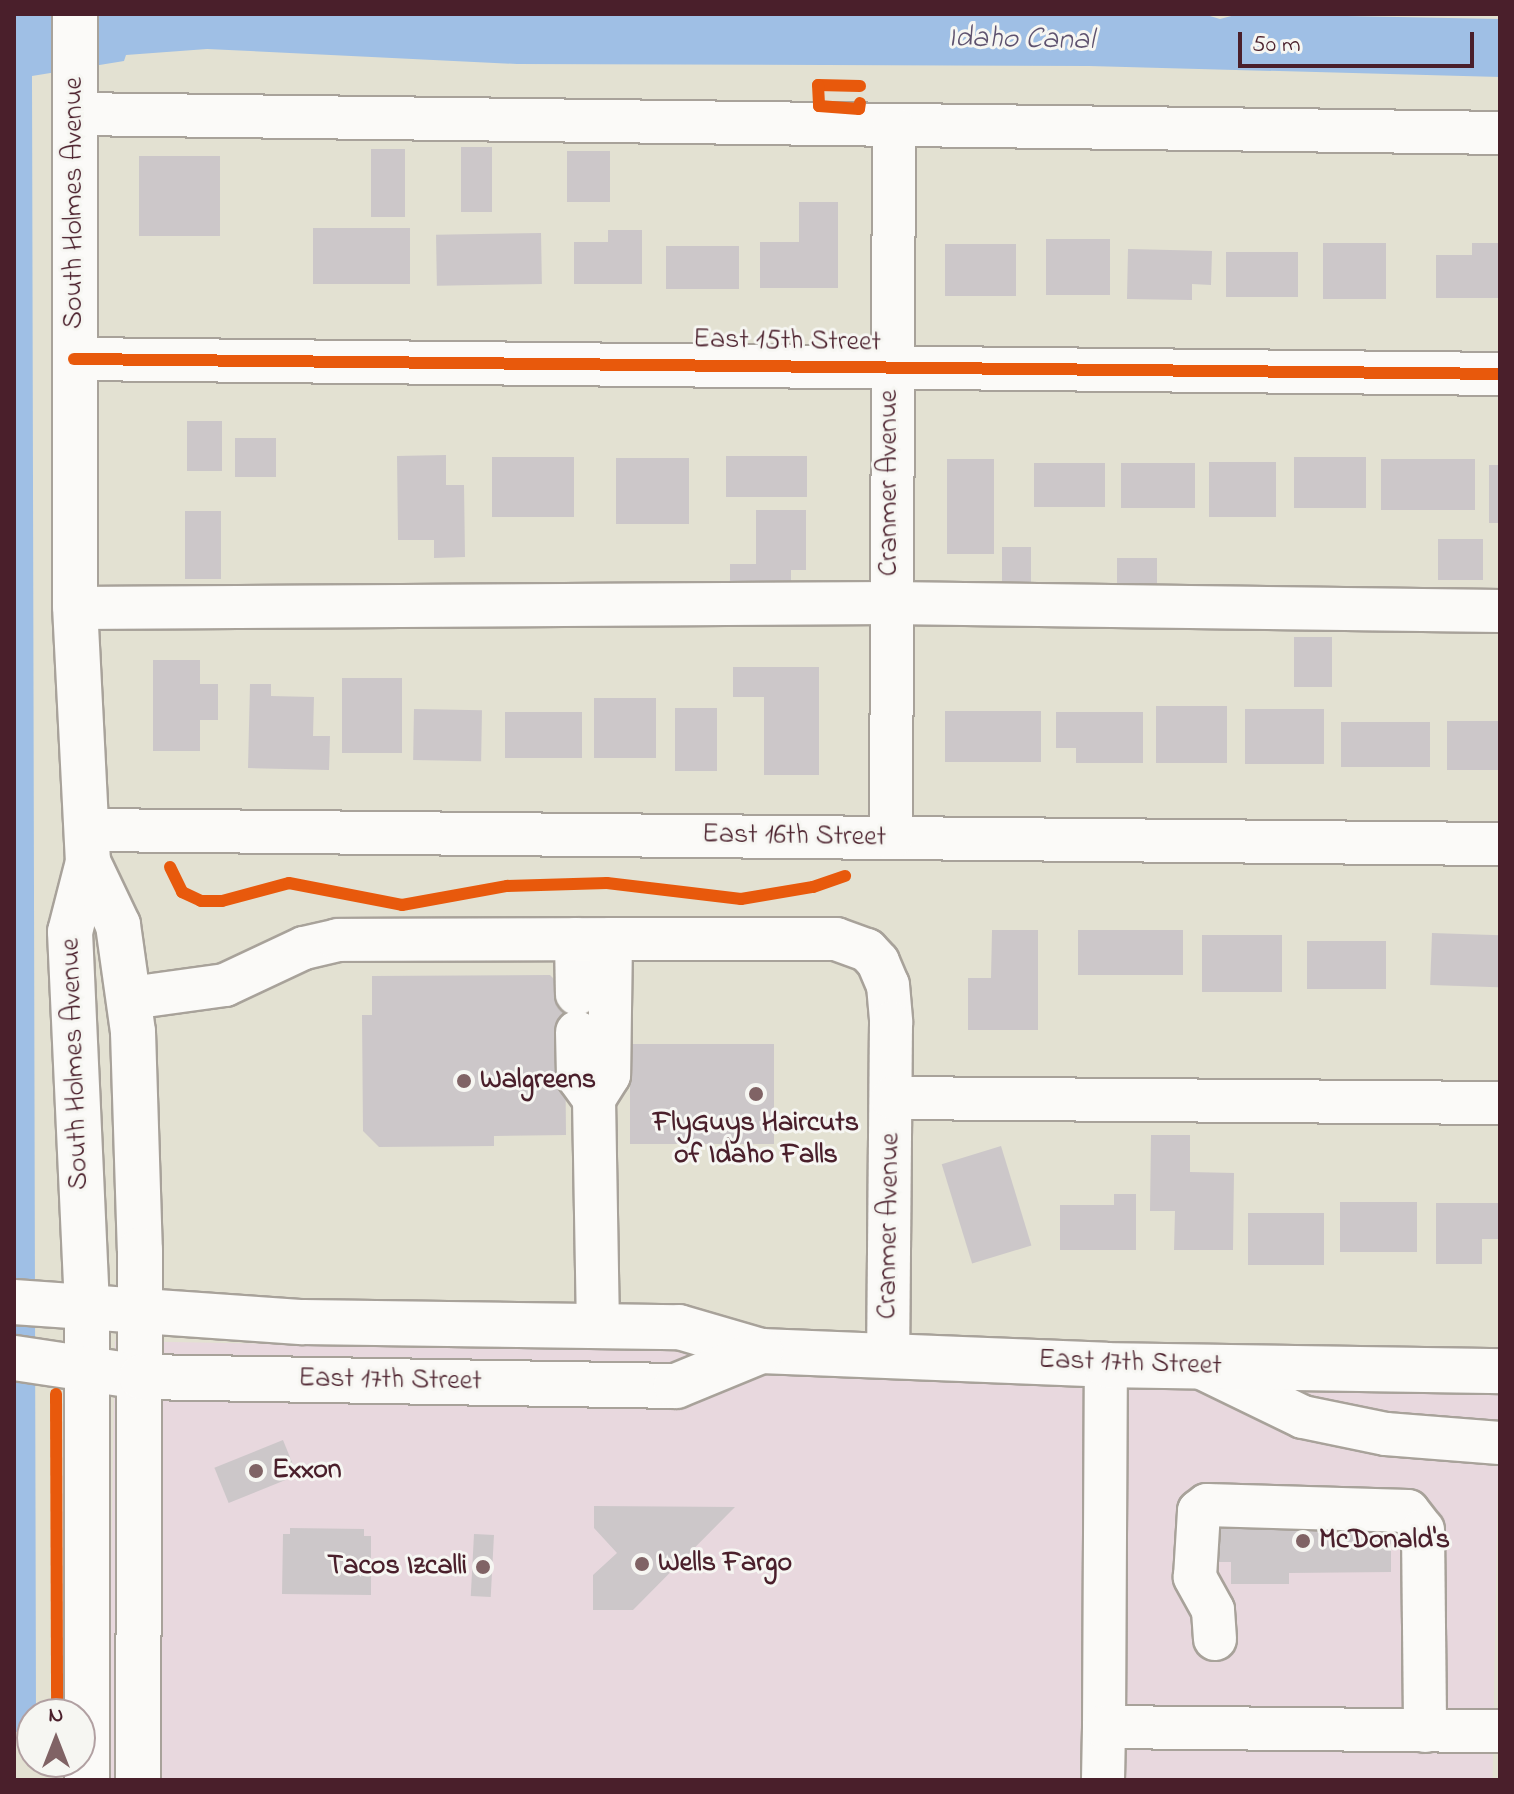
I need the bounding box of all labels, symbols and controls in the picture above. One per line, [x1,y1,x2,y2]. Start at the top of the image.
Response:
scale bar [1242,16,1478,66]
water label: Idaho Canal [948,21,1094,59]
text: 50 m [1252,28,1301,63]
street label: South Holmes Avenue [58,77,92,329]
street label: East 15th Street [693,324,881,360]
street label: Cranmer Avenue [873,390,907,576]
street label: East 16th Street [702,819,886,855]
street label: South Holmes Avenue [55,937,97,1191]
place label: Walgreens [480,1064,596,1098]
marker: Walgreens [455,1072,473,1090]
marker: FlyGuys Haircuts of Idaho Falls [747,1085,765,1103]
place label: FlyGuys Haircuts of Idaho Falls [653,1107,859,1173]
street label: Cranmer Avenue [872,1132,908,1320]
street label: East 17th Street [1038,1344,1222,1384]
street label: East 17th Street [298,1363,482,1399]
place label: Exxon [272,1454,342,1488]
marker: Exxon [247,1462,265,1480]
place label: McDonald's [1319,1524,1450,1558]
marker: McDonald's [1294,1532,1312,1550]
place label: Wells Fargo [658,1547,792,1581]
place label: Tacos Izcalli [327,1550,467,1584]
marker: Wells Fargo [633,1555,651,1573]
marker: Tacos Izcalli [474,1558,492,1576]
north arrow [16,1698,96,1778]
text: N [49,1700,63,1732]

